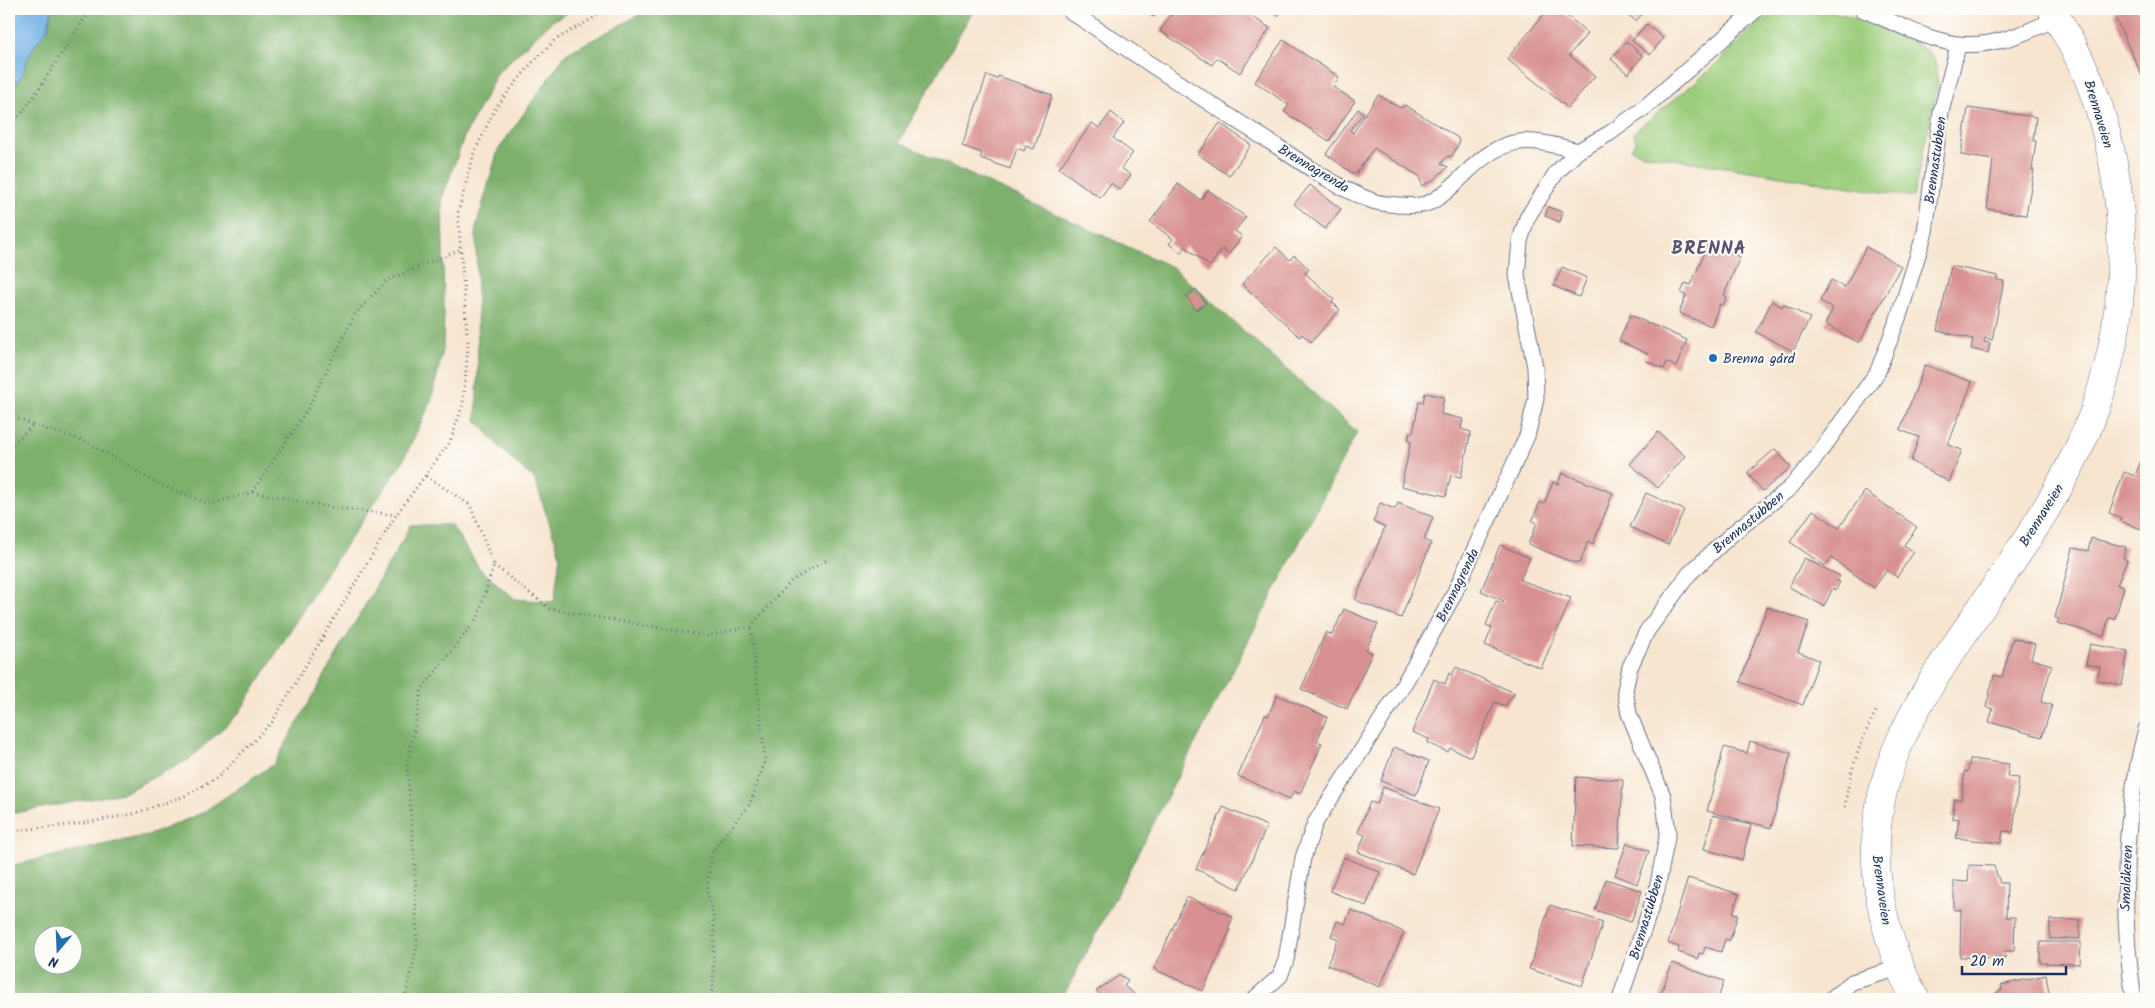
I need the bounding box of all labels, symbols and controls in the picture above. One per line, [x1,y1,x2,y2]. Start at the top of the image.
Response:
street label: Brennaveien [2077,77,2119,151]
street label: Brennastubben [1919,115,1953,205]
street label: Brennagrenda [1274,139,1353,199]
district label: BRENNA [1671,234,1747,264]
place label: Brenna gård [1723,348,1796,370]
marker: Brenna gård [1707,352,1719,364]
street label: Brennaveien [2014,480,2070,551]
street label: Brennastubben [1708,486,1789,559]
street label: Brennagrenda [1430,545,1485,626]
street label: Smalåkeren [2115,844,2139,912]
street label: Brennaveien [1865,854,1897,927]
street label: Brennastubben [1624,872,1670,963]
north arrow [32,926,82,976]
scale bar [1962,943,2066,975]
text: N [46,949,62,973]
text: 20 m [1970,950,2004,974]

